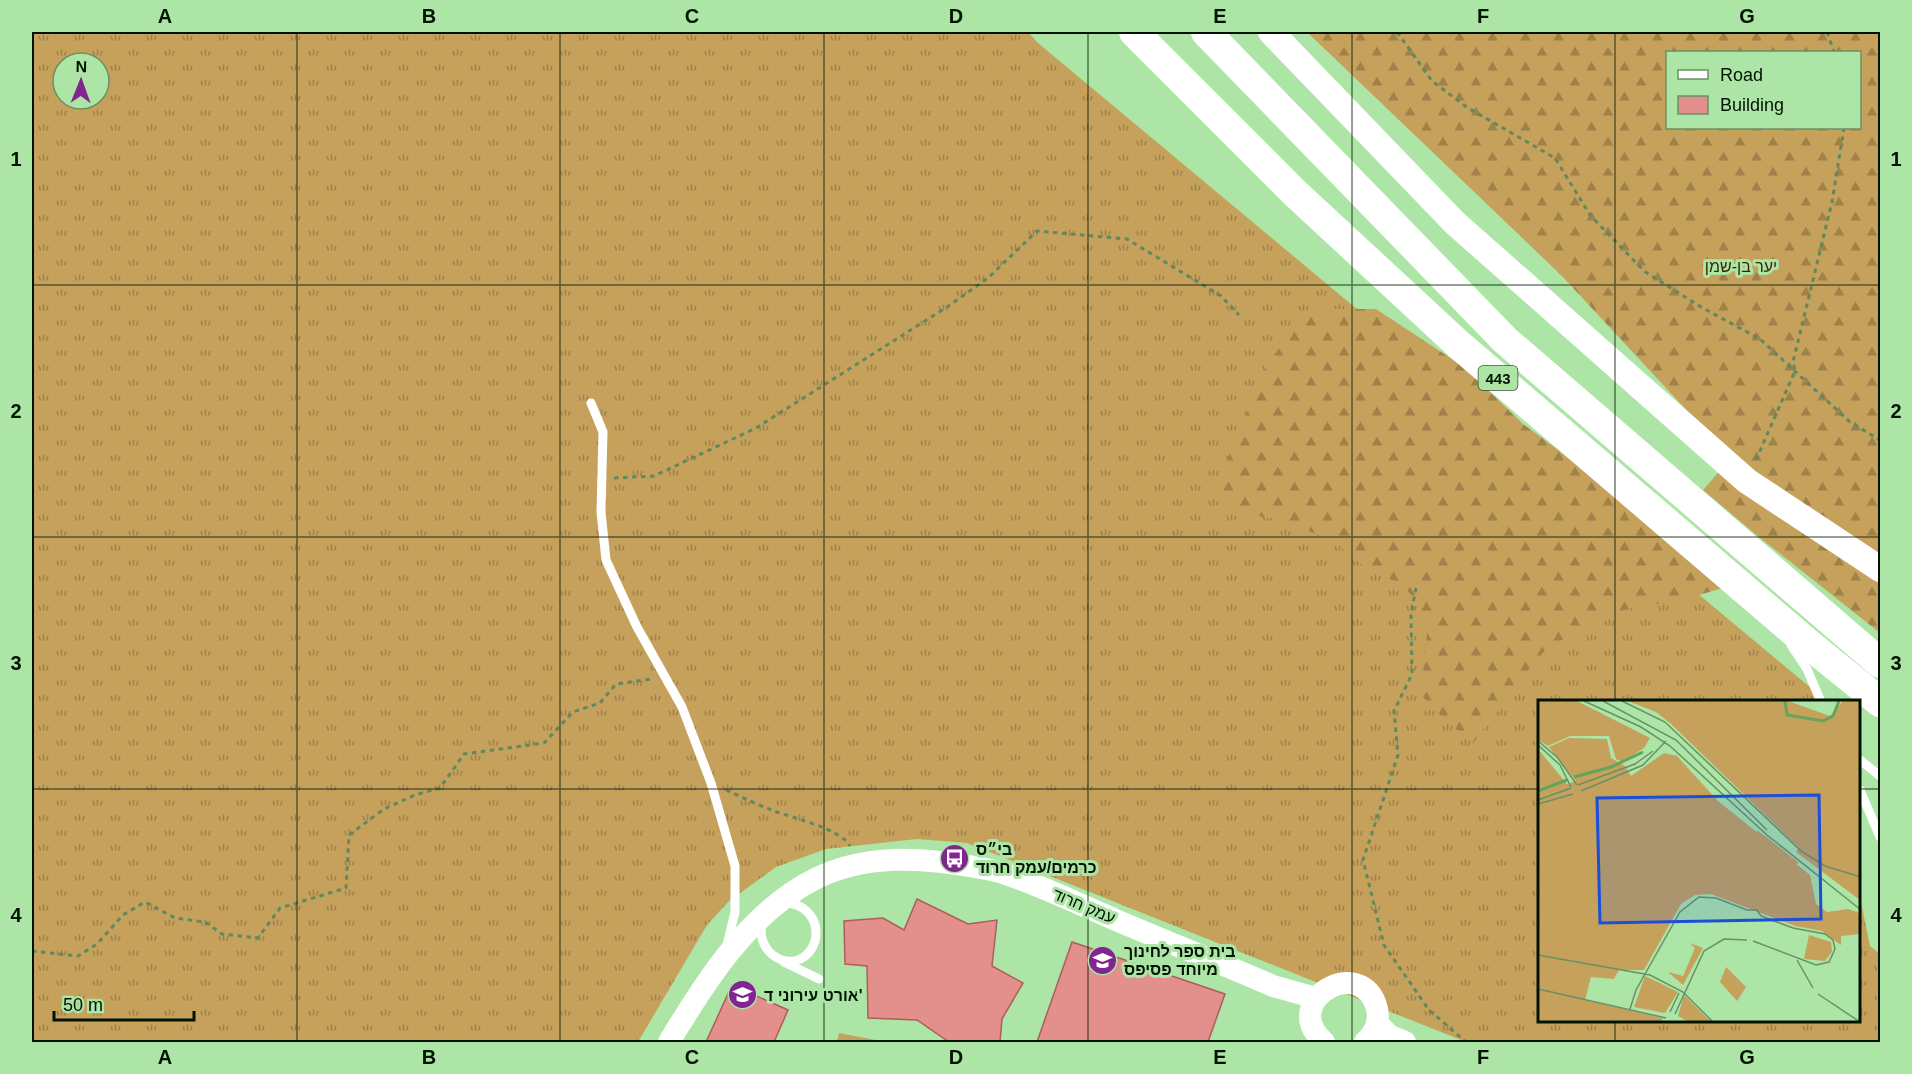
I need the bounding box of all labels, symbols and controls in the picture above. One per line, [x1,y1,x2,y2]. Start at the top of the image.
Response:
text: A [158,5,172,27]
text: B [422,5,436,27]
text: C [685,5,699,27]
text: D [949,5,963,27]
text: E [1213,5,1227,27]
text: F [1477,5,1489,27]
text: G [1739,5,1755,27]
north arrow [51,51,111,111]
legend [1666,51,1861,129]
text: N [75,58,87,75]
text: Road [1720,65,1763,85]
text: Building [1720,95,1784,115]
text: 1 [10,148,22,170]
text: 1 [1890,148,1902,170]
park label: יער בן-שמן [1705,258,1777,275]
road number: 443 [1478,366,1518,390]
text: 2 [10,400,22,422]
text: 2 [1890,400,1902,422]
text: 3 [10,652,22,674]
text: 3 [1890,652,1902,674]
inset map [1538,700,1861,1023]
place label: בי״ס כרמים/עמק חרוד [976,841,1097,876]
bus stop icon: בי״ס כרמים/עמק חרוד [939,842,971,874]
street label: עמק חרוד [1050,885,1118,927]
text: 4 [10,904,22,926]
text: 4 [1890,904,1902,926]
place label: בית ספר לחינוך מיוחד פסיפס [1124,943,1236,978]
school or university icon: בית ספר לחינוך מיוחד פסיפס [1087,944,1119,976]
school or university icon: אורט עירוני ד' [727,979,759,1011]
scale bar [54,984,194,1022]
place label: אורט עירוני ד' [764,987,862,1004]
text: 50 m [63,995,103,1015]
text: A [158,1046,172,1068]
text: B [422,1046,436,1068]
text: C [685,1046,699,1068]
text: D [949,1046,963,1068]
text: E [1213,1046,1227,1068]
text: F [1477,1046,1489,1068]
text: G [1739,1046,1755,1068]

